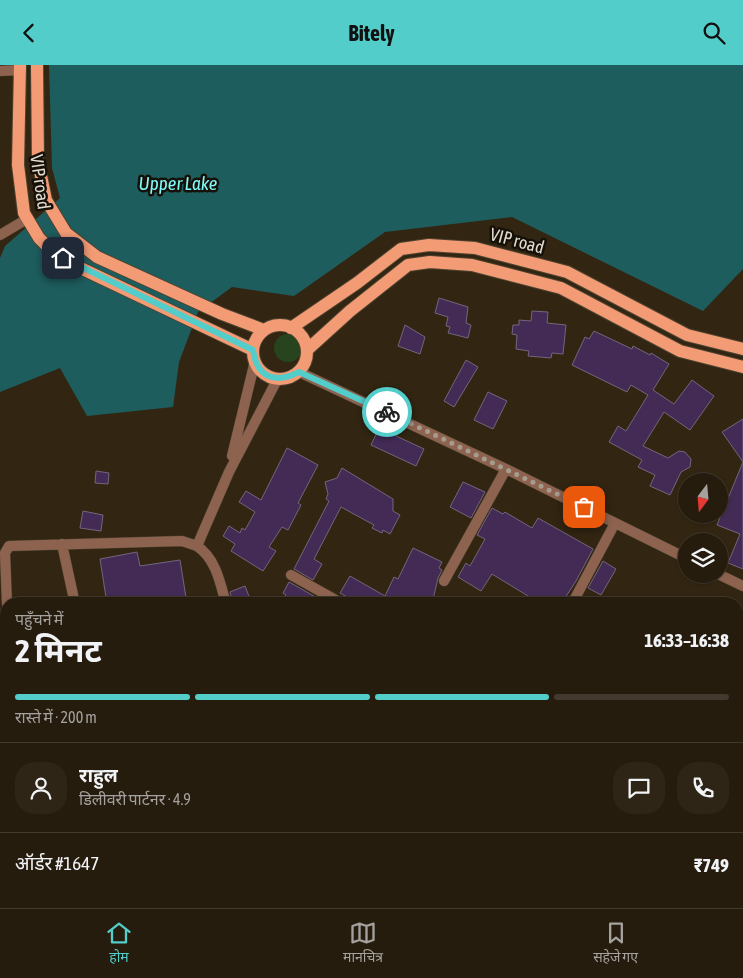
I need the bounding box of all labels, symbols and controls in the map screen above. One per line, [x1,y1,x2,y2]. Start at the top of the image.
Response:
icon: back [15,19,43,47]
icon: search [700,19,728,47]
text: Bitely [348,20,395,46]
street label: VIP road [26,153,55,211]
water label: Upper Lake [139,172,217,194]
street label: VIP road [488,223,547,258]
pin [42,237,84,279]
icon: home [49,244,77,272]
courier [362,387,412,437]
icon: bike [373,398,401,426]
north arrow [678,473,728,523]
map controls [678,473,728,583]
pin [563,486,605,528]
icon: bag [570,493,598,521]
button: layers [678,533,728,583]
text: पहुँचने में [15,610,63,628]
text: 16:33–16:38 [644,629,729,651]
text: 2 मिनट [15,632,102,669]
text: रास्ते में · 200 m [15,708,97,726]
button: person [15,762,67,814]
button: chat [613,762,665,814]
button: phone [677,762,729,814]
text: राहुल [79,764,118,786]
text: डिलीवरी पार्टनर · 4.9 [79,790,191,808]
text: ऑर्डर #1647 [15,852,99,874]
text: ₹749 [694,854,729,876]
tab: होम [105,919,133,968]
tab: मानचित्र [343,919,383,968]
tab: सहेजे गए [593,919,638,968]

